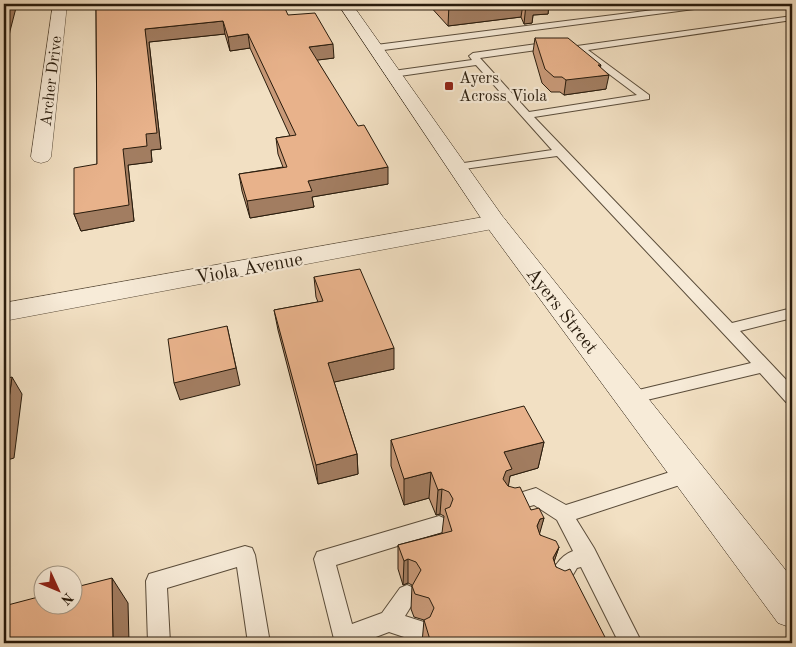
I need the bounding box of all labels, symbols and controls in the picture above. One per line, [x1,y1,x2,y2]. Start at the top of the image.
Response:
street label: Archer Drive [38,35,65,128]
place label: Ayers Across Viola [459,71,547,105]
marker: Ayers Across Viola [443,80,455,92]
street label: Viola Avenue [194,251,305,288]
street label: Ayers Street [522,265,600,358]
north arrow [32,564,82,614]
text: N [58,590,75,607]

